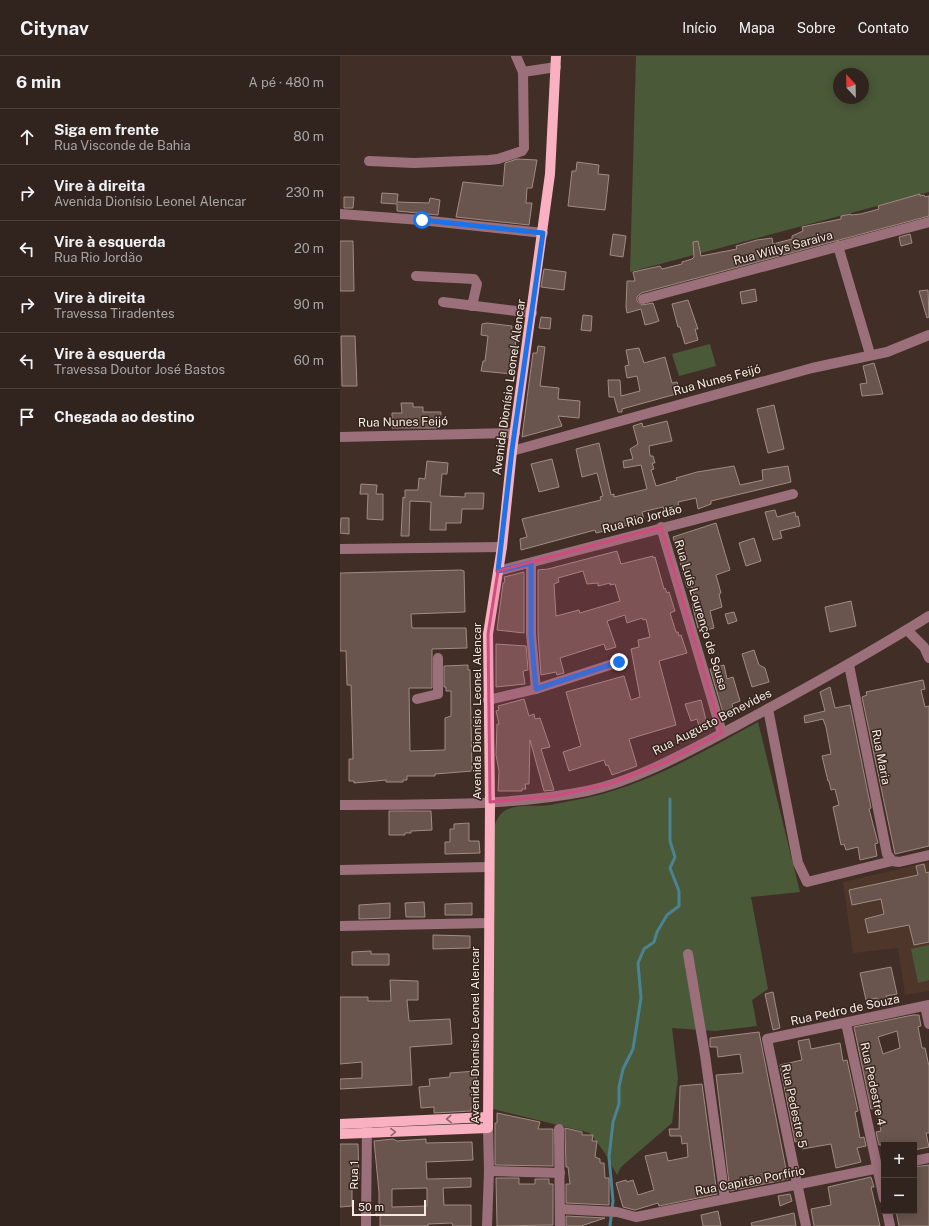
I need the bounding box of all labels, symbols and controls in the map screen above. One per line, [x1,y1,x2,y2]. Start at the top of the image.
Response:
text: Citynav [20,17,89,39]
text: Início [682,20,717,36]
text: Mapa [739,20,775,36]
text: Sobre [797,20,836,36]
text: Contato [858,20,909,36]
north arrow [833,68,869,104]
text: 6 min [16,72,61,92]
text: A pé · 480 m [249,75,324,90]
text: Siga em frente [54,121,159,138]
icon: ahead [16,126,38,148]
text: 80 m [293,129,324,144]
text: Rua Visconde de Bahia [54,138,191,153]
text: Vire à direita [54,177,145,194]
icon: right [16,182,38,204]
text: 230 m [286,185,324,200]
text: Avenida Dionísio Leonel Alencar [54,194,246,209]
route start [413,211,431,229]
street label: Rua Willys Saraiva [732,228,834,268]
text: Vire à esquerda [54,233,166,250]
icon: left [16,238,38,260]
text: 20 m [294,241,324,256]
text: Rua Rio Jordão [54,250,143,265]
text: Vire à direita [54,289,145,306]
icon: right [16,294,38,316]
text: 90 m [294,297,324,312]
street label: Avenida Dionísio Leonel Alencar [490,298,528,476]
text: Travessa Tiradentes [54,306,175,321]
text: Vire à esquerda [54,345,166,362]
icon: left [16,350,38,372]
text: 60 m [294,353,324,368]
text: Travessa Doutor José Bastos [54,362,225,377]
street label: Rua Nunes Feijó [672,362,762,398]
icon: arrive [16,406,38,428]
text: Chegada ao destino [54,408,195,425]
street label: Rua Nunes Feijó [358,414,448,430]
street label: Rua Rio Jordão [601,502,684,536]
street label: Rua Luís Lourenço de Sousa [671,538,731,692]
street label: Avenida Dionísio Leonel Alencar [470,622,484,800]
route end [610,653,628,671]
street label: Rua Augusto Benevides [650,686,774,758]
street label: Rua Maria [869,728,893,786]
street label: Avenida Dionísio Leonel Alencar [468,946,482,1124]
street label: Rua Pedro de Souza [789,992,901,1028]
street label: Rua Pedestre 4 [857,1041,889,1128]
street label: Rua Pedestre 5 [778,1063,810,1149]
one-way arrow [446,1115,452,1123]
one-way arrow [390,1128,396,1136]
map controls [881,1142,917,1214]
button: + [881,1142,917,1178]
street label: Rua 1 [347,1160,361,1190]
street label: Rua Capitão Porfírio [694,1163,806,1199]
button: − [881,1178,917,1214]
scale bar [352,1198,426,1217]
text: 50 m [358,1201,384,1213]

